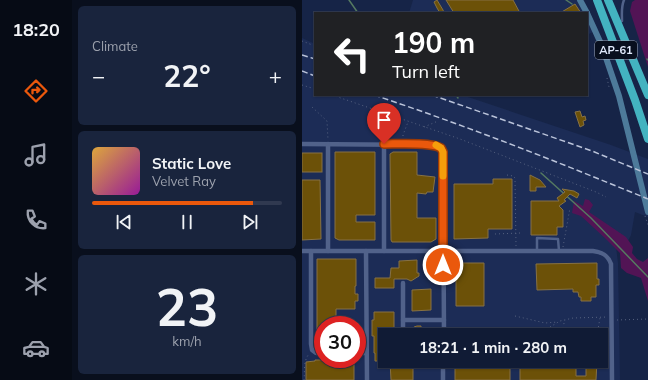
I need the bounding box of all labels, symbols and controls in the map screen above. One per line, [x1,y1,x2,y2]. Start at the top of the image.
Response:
text: 18:20 [12,18,60,41]
text: 190 m [392,25,475,60]
icon: left [326,28,378,80]
text: Climate [92,38,138,54]
road number: AP-61 [595,41,637,59]
text: 22° [163,57,211,95]
text: Turn left [392,60,460,83]
text: − [92,62,105,90]
text: + [269,62,282,90]
icon: directions [22,77,50,105]
pin [367,103,401,144]
icon: arrive [373,109,395,131]
icon: music [22,141,50,169]
text: Static Love [152,154,231,173]
text: Velvet Ray [152,173,216,189]
icon: phone [22,206,50,234]
icon: previous [113,211,135,233]
icon: pause [176,211,198,233]
icon: next [239,211,261,233]
position arrow [422,244,464,286]
icon: climate [22,270,50,298]
text: 23 [156,274,218,339]
speed limit sign: 30 [314,316,366,368]
text: km/h [172,333,202,349]
icon: car [22,334,50,362]
text: 18:21 · 1 min · 280 m [419,338,567,357]

